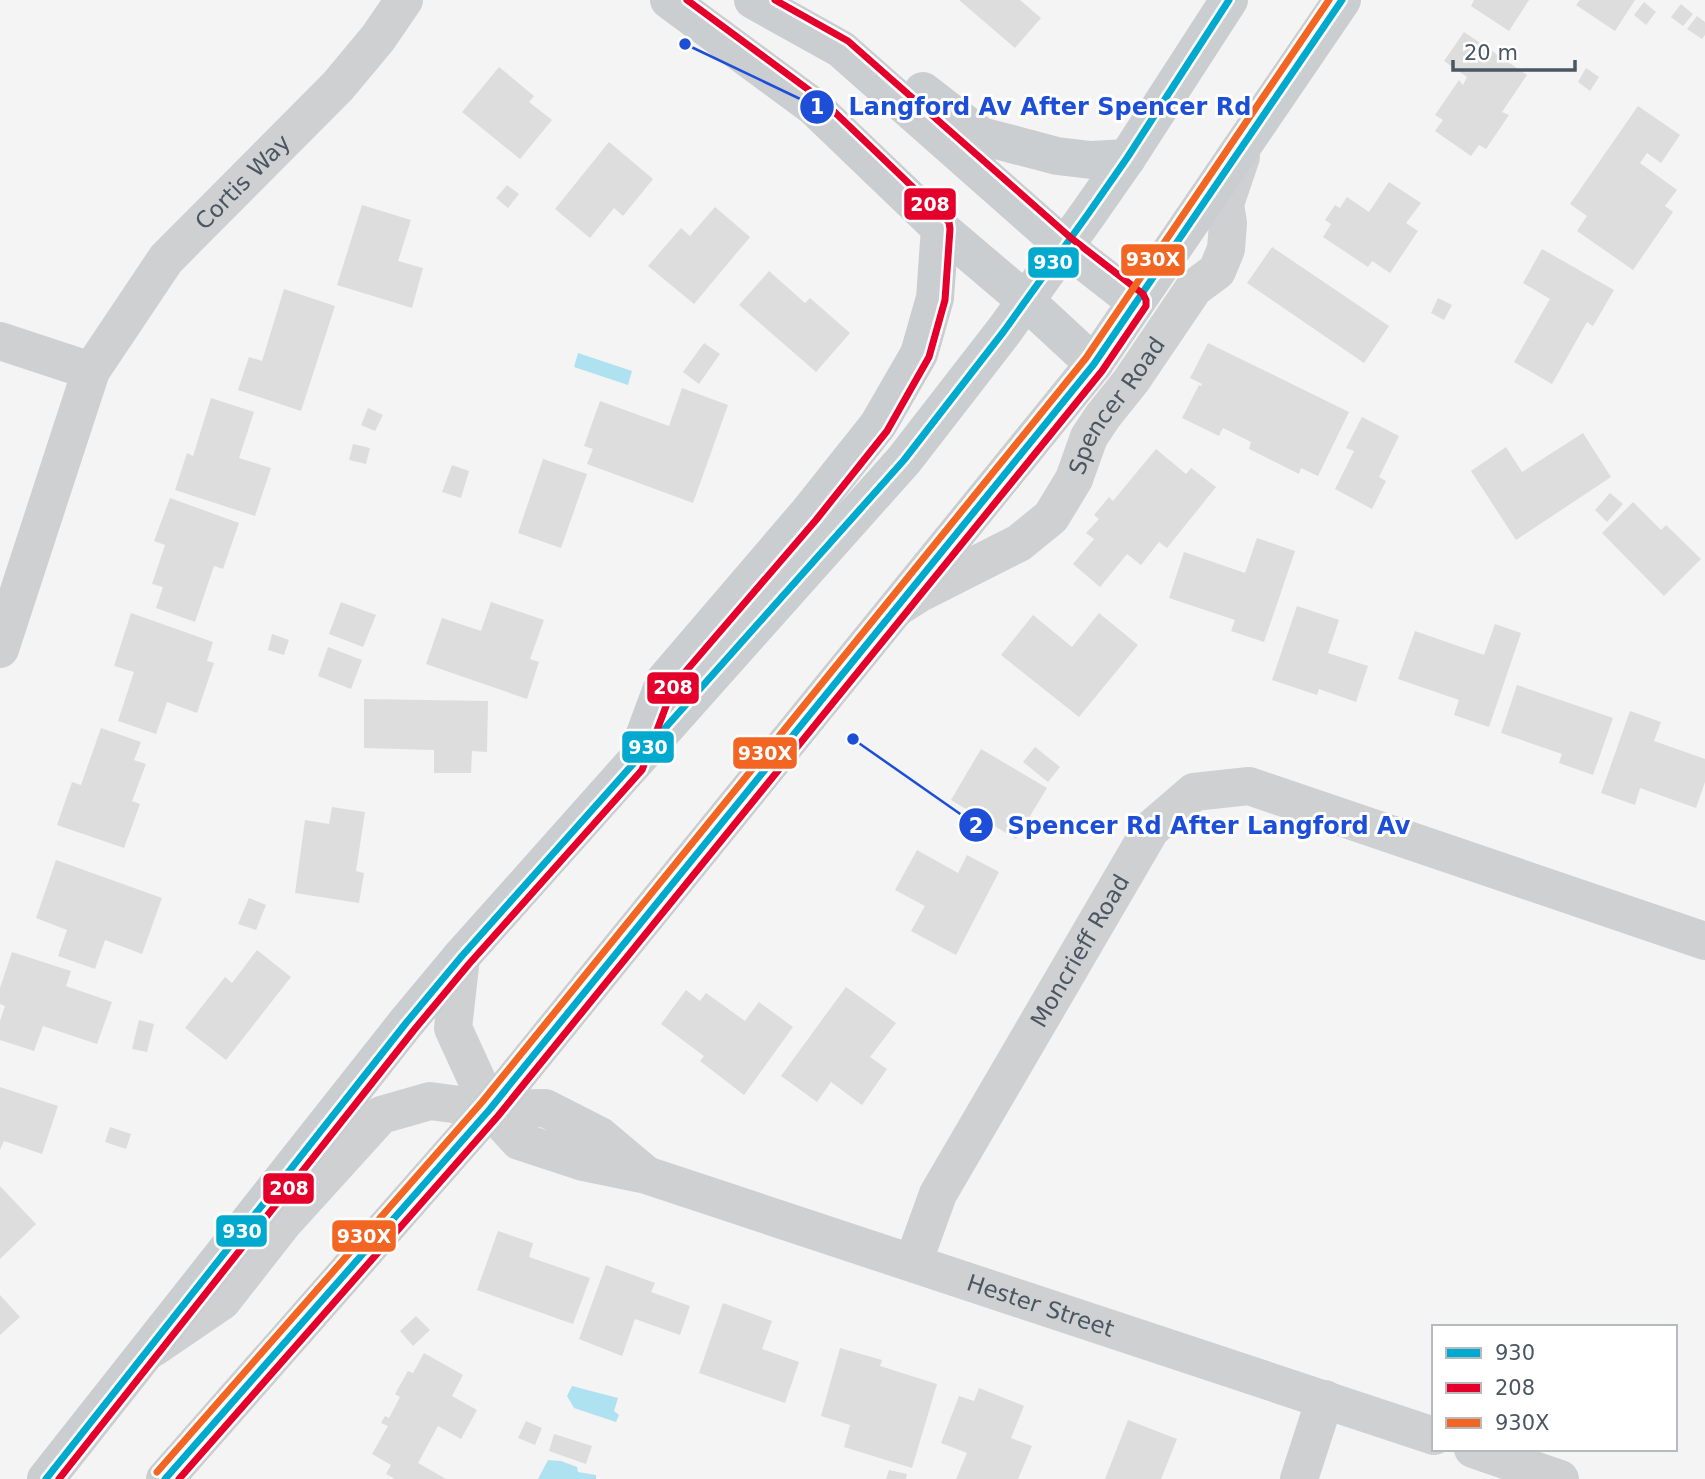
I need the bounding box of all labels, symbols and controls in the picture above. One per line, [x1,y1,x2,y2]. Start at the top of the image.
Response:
scale bar [1453,28,1576,72]
text: 20 m [1464,41,1518,65]
callout: Langford Av After Spencer Rd [800,85,1266,130]
text: Langford Av After Spencer Rd [849,93,1251,121]
text: 1 [810,95,824,119]
street label: Cortis Way [190,129,295,235]
line badge: 208 [903,187,957,221]
text: 208 [910,193,950,215]
line badge: 930X [1120,243,1186,277]
line badge: 930 [1027,246,1080,279]
text: 930X [1126,248,1181,270]
text: 930 [1033,251,1073,273]
street label: Spencer Road [1064,332,1170,478]
line badge: 208 [646,671,700,705]
text: 208 [653,676,693,698]
line badge: 930 [621,730,675,764]
text: 930 [628,736,668,758]
line badge: 930X [732,736,798,770]
text: 930X [738,742,793,764]
callout: Spencer Rd After Langford Av [959,803,1425,848]
text: Spencer Rd After Langford Av [1008,812,1411,840]
text: 2 [969,814,983,838]
street label: Moncrieff Road [1025,870,1135,1032]
line badge: 208 [262,1172,315,1205]
text: 208 [269,1177,309,1199]
line badge: 930 [215,1214,268,1248]
line badge: 930X [331,1219,397,1253]
text: 930 [222,1220,262,1242]
text: 930X [337,1225,392,1247]
street label: Hester Street [964,1269,1117,1342]
legend [1432,1325,1677,1451]
text: 930 [1495,1341,1535,1365]
text: 208 [1495,1376,1535,1400]
text: 930X [1495,1411,1549,1435]

